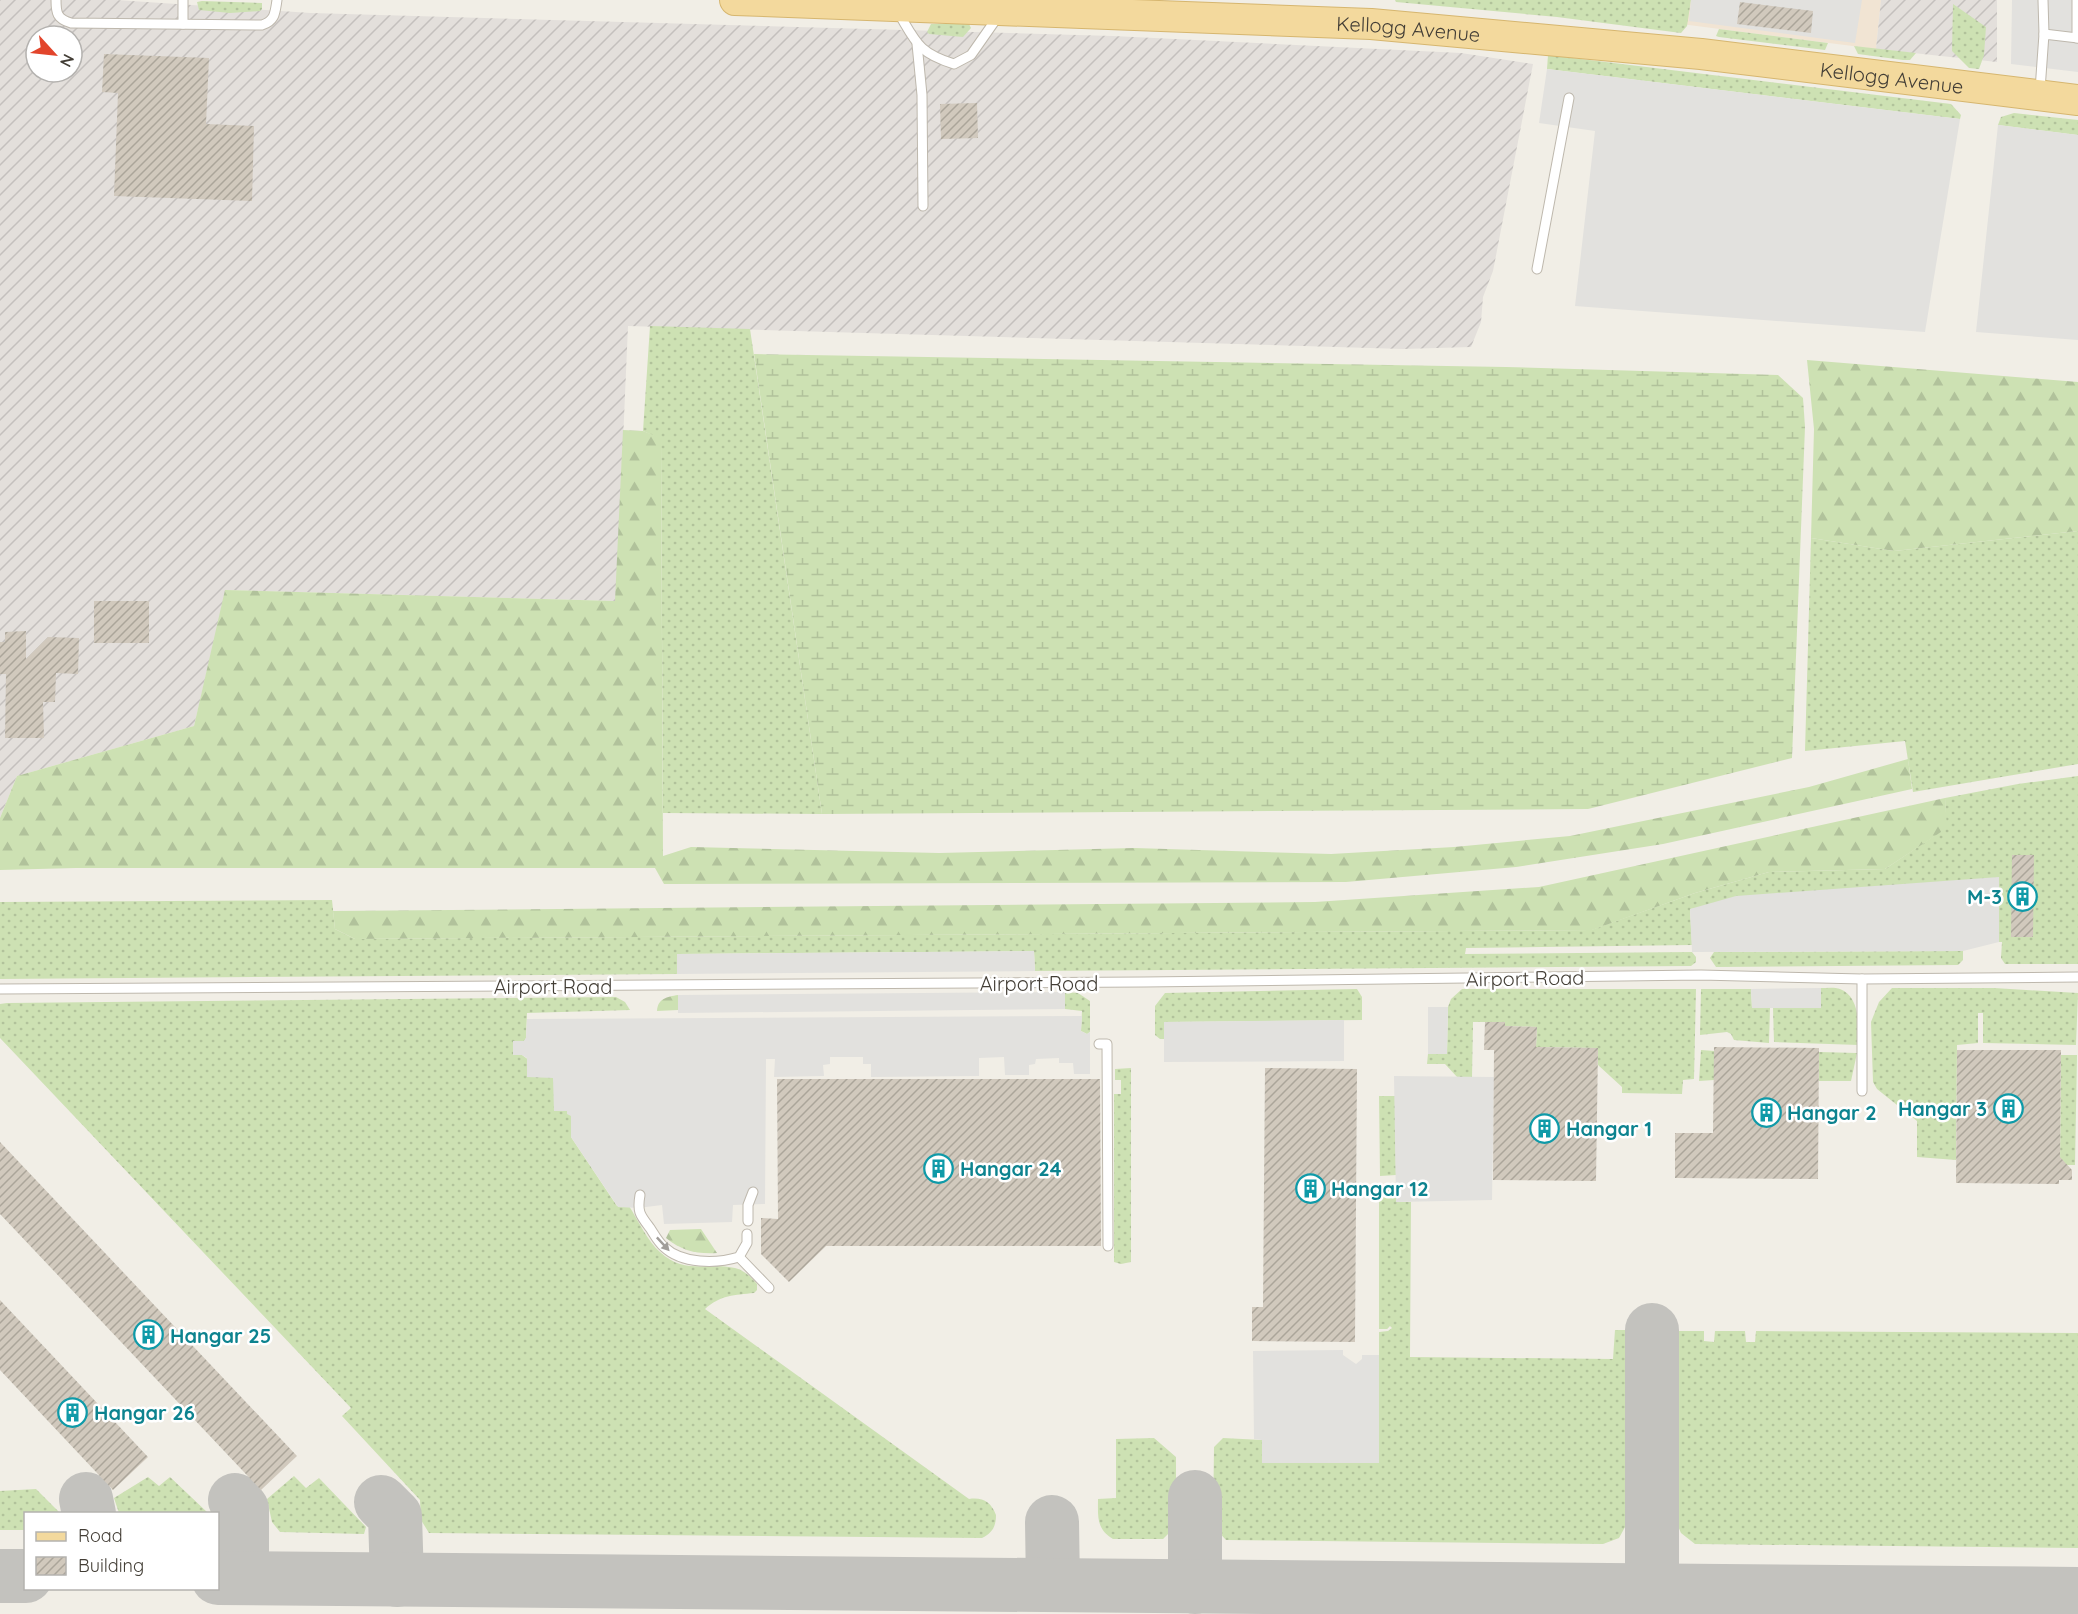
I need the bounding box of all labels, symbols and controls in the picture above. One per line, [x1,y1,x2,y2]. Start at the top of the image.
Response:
street label: Kellogg Avenue [1336,10,1481,46]
north arrow [24,24,84,84]
text: N [56,51,79,71]
street label: Kellogg Avenue [1819,56,1965,98]
building icon: M-3 [2007,880,2039,912]
place label: M-3 [1967,884,2002,909]
street label: Airport Road [1465,964,1585,992]
street label: Airport Road [980,971,1098,996]
street label: Airport Road [494,974,612,999]
building icon: Hangar 3 [1992,1092,2024,1124]
building icon: Hangar 2 [1750,1096,1782,1128]
place label: Hangar 3 [1898,1096,1987,1121]
place label: Hangar 2 [1787,1100,1877,1125]
building icon: Hangar 1 [1529,1112,1561,1144]
place label: Hangar 1 [1566,1116,1652,1141]
building icon: Hangar 24 [923,1152,955,1184]
place label: Hangar 24 [960,1156,1062,1181]
building icon: Hangar 12 [1294,1172,1326,1204]
place label: Hangar 12 [1331,1176,1429,1201]
one-way arrow [656,1237,670,1252]
building icon: Hangar 25 [133,1319,165,1351]
place label: Hangar 25 [170,1323,271,1348]
building icon: Hangar 26 [57,1396,89,1428]
place label: Hangar 26 [94,1400,195,1425]
legend [24,1512,219,1590]
text: Road [78,1524,123,1547]
text: Building [78,1554,144,1577]

